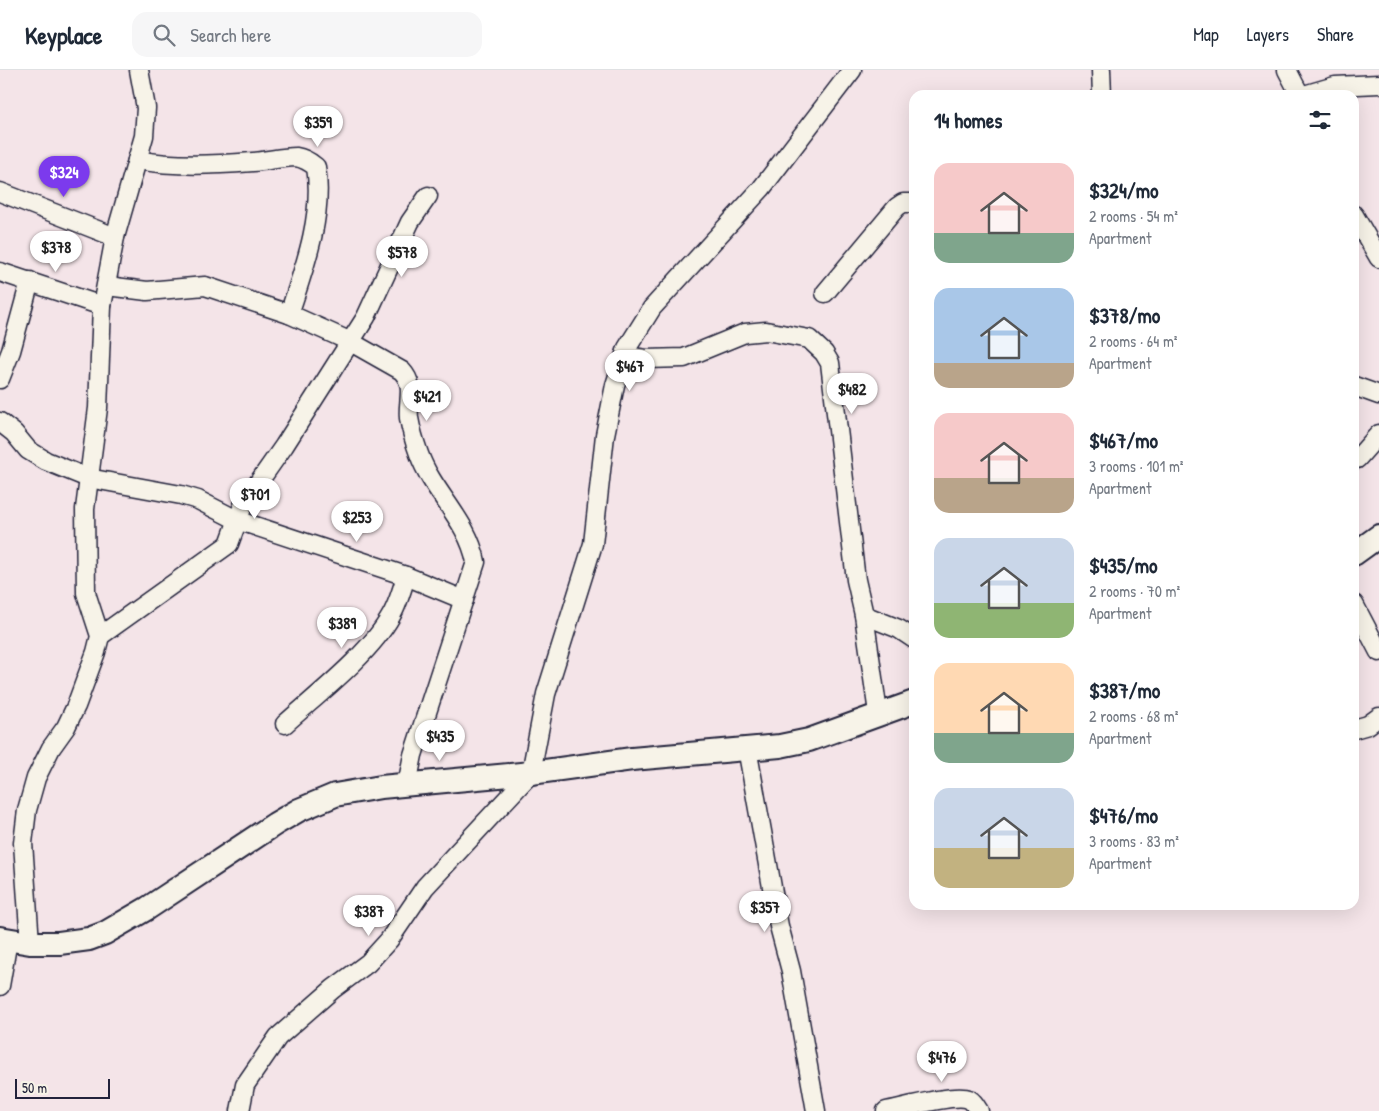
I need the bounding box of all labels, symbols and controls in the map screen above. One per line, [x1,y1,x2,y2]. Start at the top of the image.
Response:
search box [132,12,482,57]
text: Keyplace [25,19,102,51]
icon: search [150,21,178,49]
text: Search here [190,22,271,48]
text: Map [1193,22,1219,47]
text: Layers [1247,22,1289,47]
text: Share [1317,22,1354,47]
pin: $359 [288,106,348,148]
text: 14 homes [934,106,1002,135]
icon: filters [1306,106,1334,134]
text: $359 [304,111,332,133]
pin: $324 [34,156,94,198]
text: $324 [50,161,78,183]
text: $324/mo [1089,176,1158,205]
icon: home [974,183,1034,243]
text: 2 rooms · 54 m² [1089,205,1178,227]
text: Apartment [1089,227,1152,249]
pin: $378 [26,230,86,273]
text: $378 [41,236,71,258]
pin: $578 [372,236,432,278]
text: $578 [387,241,417,263]
text: $378/mo [1089,301,1160,330]
icon: home [974,308,1034,368]
text: 2 rooms · 64 m² [1089,330,1177,352]
pin: $467 [600,350,660,392]
text: Apartment [1089,352,1152,374]
text: $467 [616,355,644,377]
pin: $482 [822,372,882,415]
text: $482 [838,378,866,400]
pin: $421 [397,380,457,422]
text: $421 [413,385,441,407]
text: $467/mo [1089,426,1158,455]
icon: home [974,433,1034,493]
text: 3 rooms · 101 m² [1089,455,1184,477]
text: Apartment [1089,477,1152,499]
pin: $701 [225,478,285,520]
text: $701 [240,483,270,505]
pin: $253 [327,500,387,543]
text: $253 [342,506,372,528]
text: $435/mo [1089,551,1157,580]
icon: home [974,558,1034,618]
text: 2 rooms · 70 m² [1089,580,1180,602]
text: Apartment [1089,602,1152,624]
pin: $389 [312,606,372,649]
text: $389 [328,612,356,634]
text: $387/mo [1089,676,1160,705]
icon: home [974,683,1034,743]
text: 2 rooms · 68 m² [1089,705,1178,727]
pin: $435 [410,720,470,762]
text: $435 [426,725,454,747]
text: Apartment [1089,727,1152,749]
text: $476/mo [1089,801,1158,830]
icon: home [974,808,1034,868]
text: 3 rooms · 83 m² [1089,830,1179,852]
text: Apartment [1089,852,1152,874]
pin: $357 [735,890,795,933]
pin: $387 [339,894,399,937]
text: $357 [750,896,780,918]
text: $387 [354,900,384,922]
pin: $476 [912,1040,972,1083]
text: $476 [928,1046,956,1068]
scale bar [15,1076,110,1099]
text: 50 m [22,1078,47,1097]

